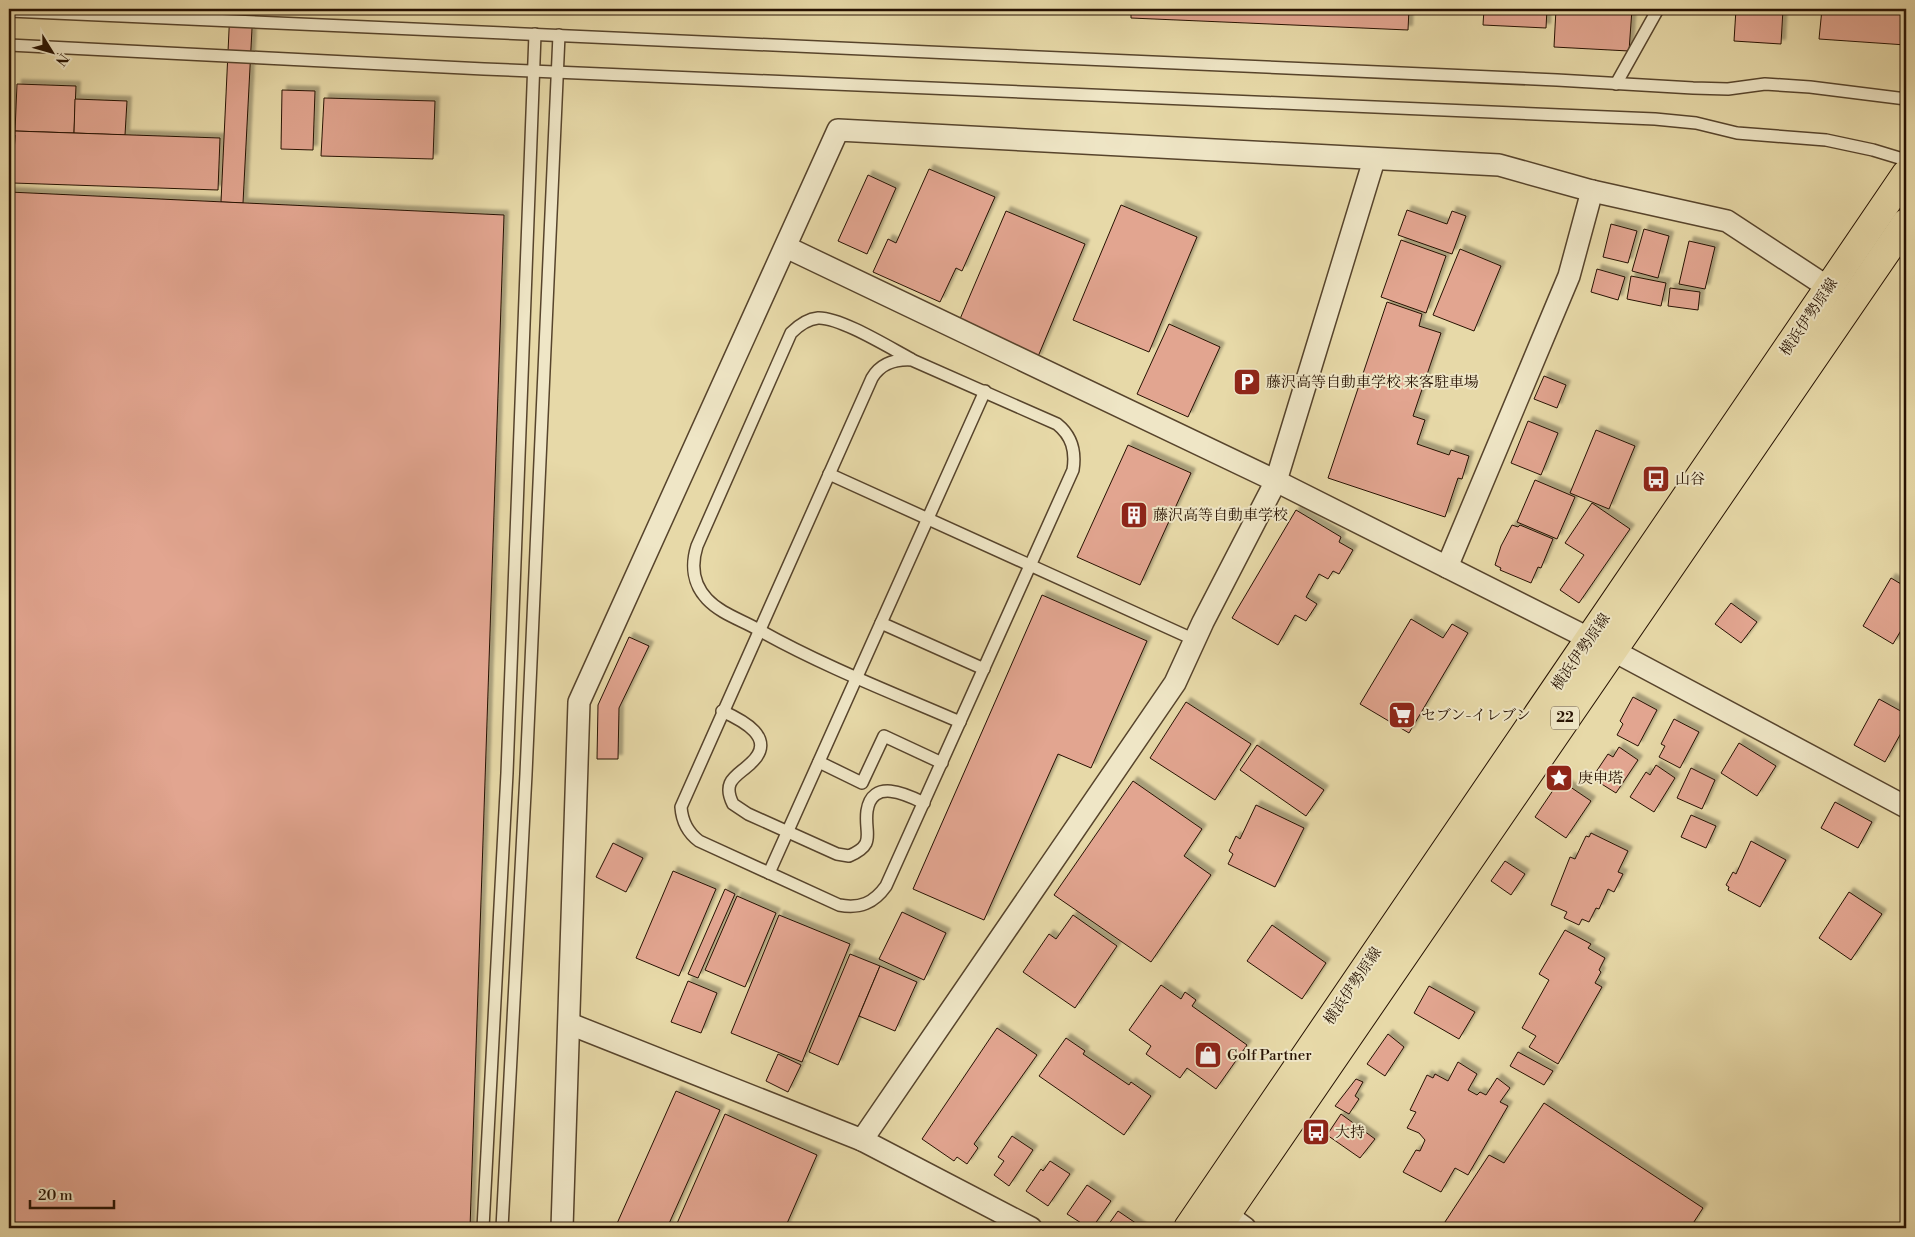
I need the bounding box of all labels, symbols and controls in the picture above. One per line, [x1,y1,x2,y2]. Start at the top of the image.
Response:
north arrow [28,28,78,78]
text: N [51,49,72,69]
street label: 横浜伊勢原線 [1776,274,1842,360]
parking icon: 藤沢高等自動車学校 来客駐車場 [1232,367,1262,397]
place label: 藤沢高等自動車学校 来客駐車場 [1266,373,1479,392]
bus stop icon: 山谷 [1641,464,1671,494]
place label: 山谷 [1675,470,1705,489]
building icon: 藤沢高等自動車学校 [1119,500,1149,530]
place label: 藤沢高等自動車学校 [1153,506,1288,525]
street label: 横浜伊勢原線 [1547,610,1615,694]
supermarket icon: セブン-イレブン [1387,700,1417,730]
place label: セブン-イレブン [1421,706,1531,725]
road number: 22 [1551,706,1579,730]
place icon: 庚申塔 [1544,763,1574,793]
place label: 庚申塔 [1578,769,1623,788]
street label: 横浜伊勢原線 [1320,943,1386,1029]
shop icon: Golf Partner [1193,1040,1223,1070]
place label: Golf Partner [1227,1046,1312,1065]
bus stop icon: 大持 [1301,1117,1331,1147]
place label: 大持 [1335,1123,1365,1142]
scale bar [30,1177,114,1209]
text: 20 m [38,1186,73,1205]

